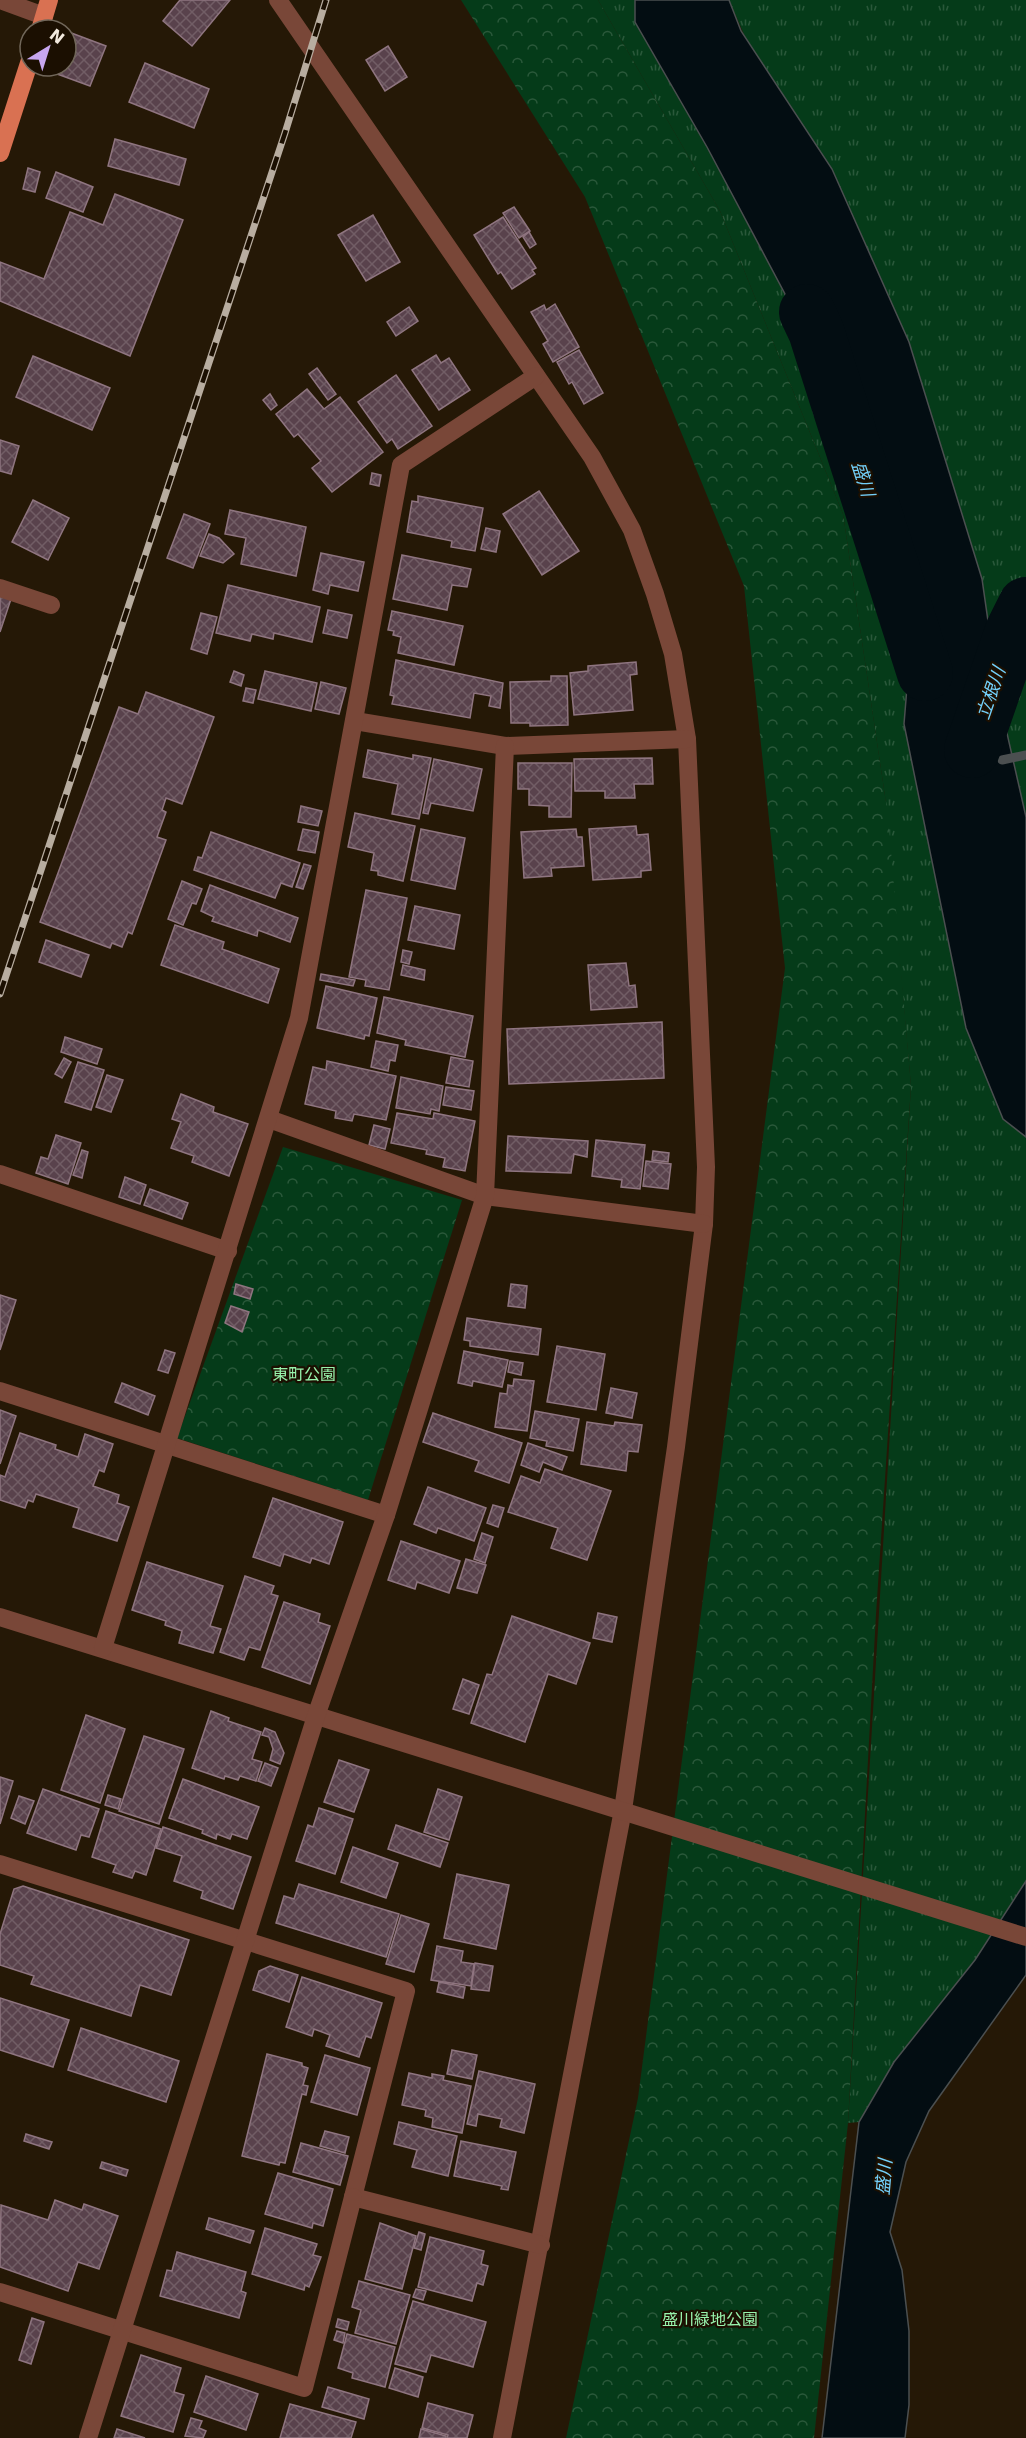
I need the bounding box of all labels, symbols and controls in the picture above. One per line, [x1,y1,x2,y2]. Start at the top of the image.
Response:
north arrow [18,18,78,78]
text: N [46,25,68,48]
water label: 盛川 [848,458,880,501]
water label: 立根川 [972,662,1010,722]
park label: 東町公園 [272,1365,336,1384]
water label: 盛川 [871,2156,896,2196]
park label: 盛川緑地公園 [662,2310,758,2329]

